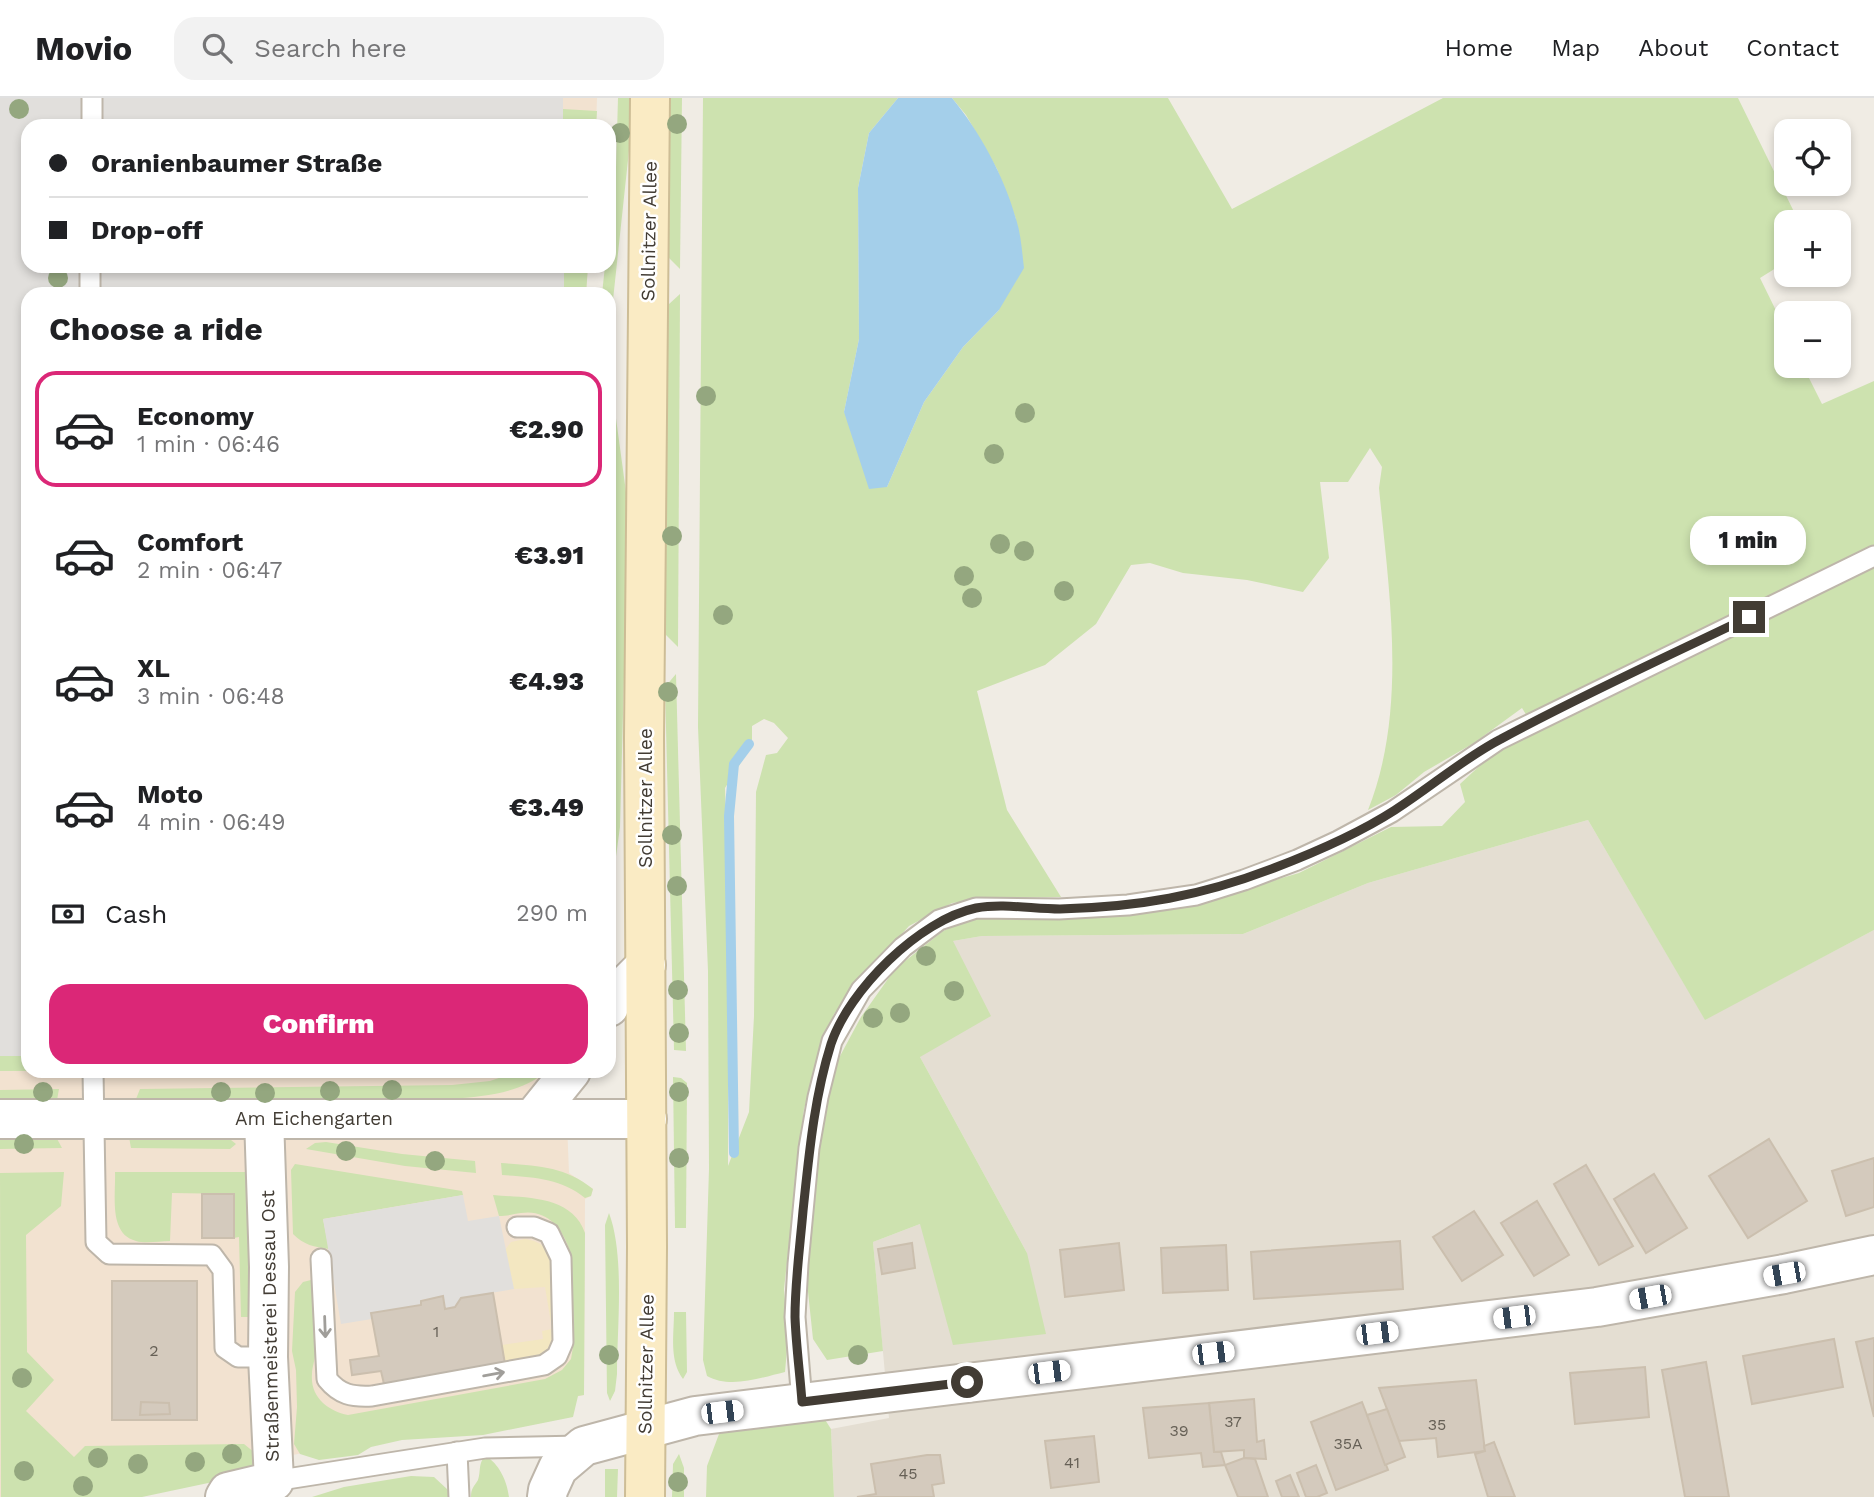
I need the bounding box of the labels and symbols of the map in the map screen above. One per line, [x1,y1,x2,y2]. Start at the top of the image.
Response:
street label: Sollnitzer Allee [636,161,662,301]
callout: 1 min [1691,516,1807,564]
route end [1733,601,1765,633]
street label: Sollnitzer Allee [634,728,657,868]
street label: Am Eichengarten [235,1107,393,1130]
street label: Straßenmeisterei Dessau Ost [256,1190,284,1462]
car [1762,1260,1807,1288]
car [1628,1283,1673,1311]
street label: Sollnitzer Allee [633,1294,659,1434]
car [1492,1304,1537,1330]
one-way arrow [318,1315,331,1338]
car [1355,1320,1400,1346]
house number: 1 [433,1322,439,1341]
car [1191,1340,1236,1366]
house number: 2 [149,1341,159,1360]
car [1027,1359,1072,1385]
route start [951,1366,983,1398]
one-way arrow [482,1367,504,1380]
car [700,1399,745,1425]
house number: 37 [1224,1412,1242,1431]
house number: 35 [1428,1415,1446,1434]
house number: 39 [1169,1421,1189,1440]
house number: 35A [1333,1434,1363,1453]
house number: 41 [1064,1453,1080,1472]
house number: 45 [898,1464,918,1483]

